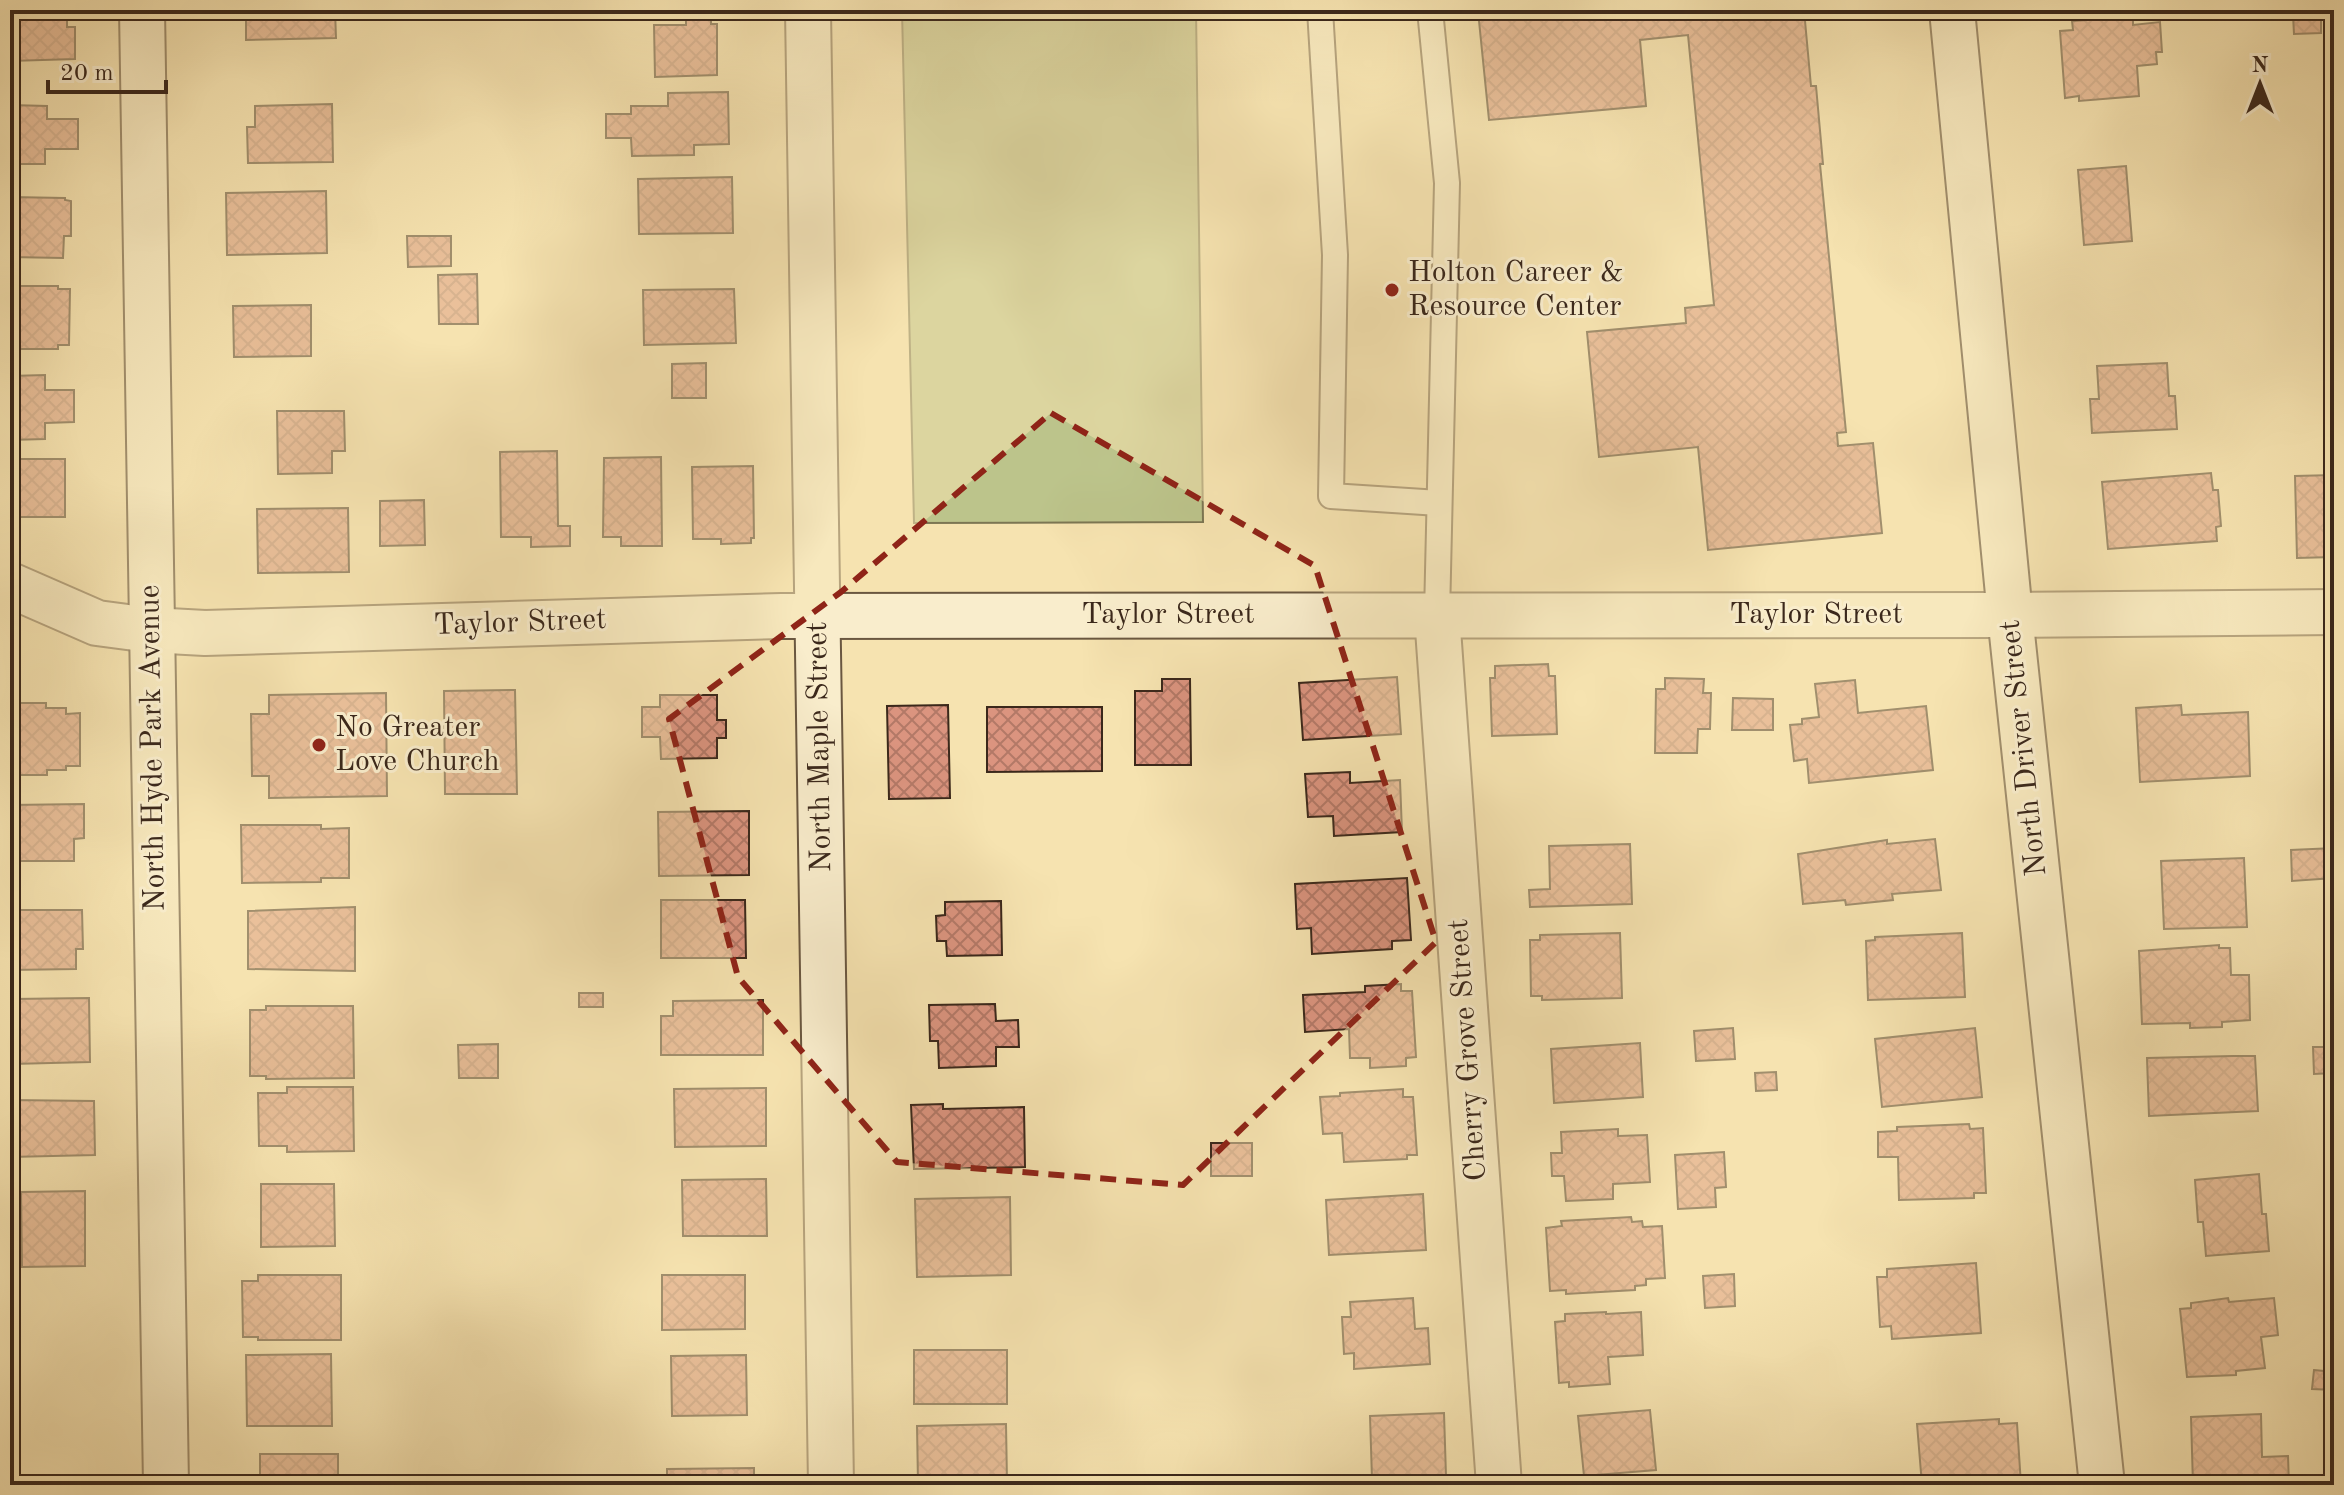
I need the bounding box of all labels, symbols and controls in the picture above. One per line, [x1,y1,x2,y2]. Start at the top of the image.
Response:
scale bar [48,44,166,94]
north arrow [2220,44,2300,124]
text: N [2252,55,2269,77]
text: 20 m [60,62,114,86]
place label: Holton Career & Resource Center [1408,258,1624,322]
marker: Holton Career & Resource Center [1383,281,1401,299]
street label: North Hyde Park Avenue [135,584,171,912]
street label: Taylor Street [1081,600,1255,630]
street label: Taylor Street [1729,600,1903,630]
street label: Taylor Street [433,605,607,641]
street label: North Driver Street [1996,618,2052,878]
street label: North Maple Street [803,621,837,873]
place label: No Greater Love Church [335,713,500,777]
marker: No Greater Love Church [310,736,328,754]
street label: Cherry Grove Street [1444,918,1492,1182]

